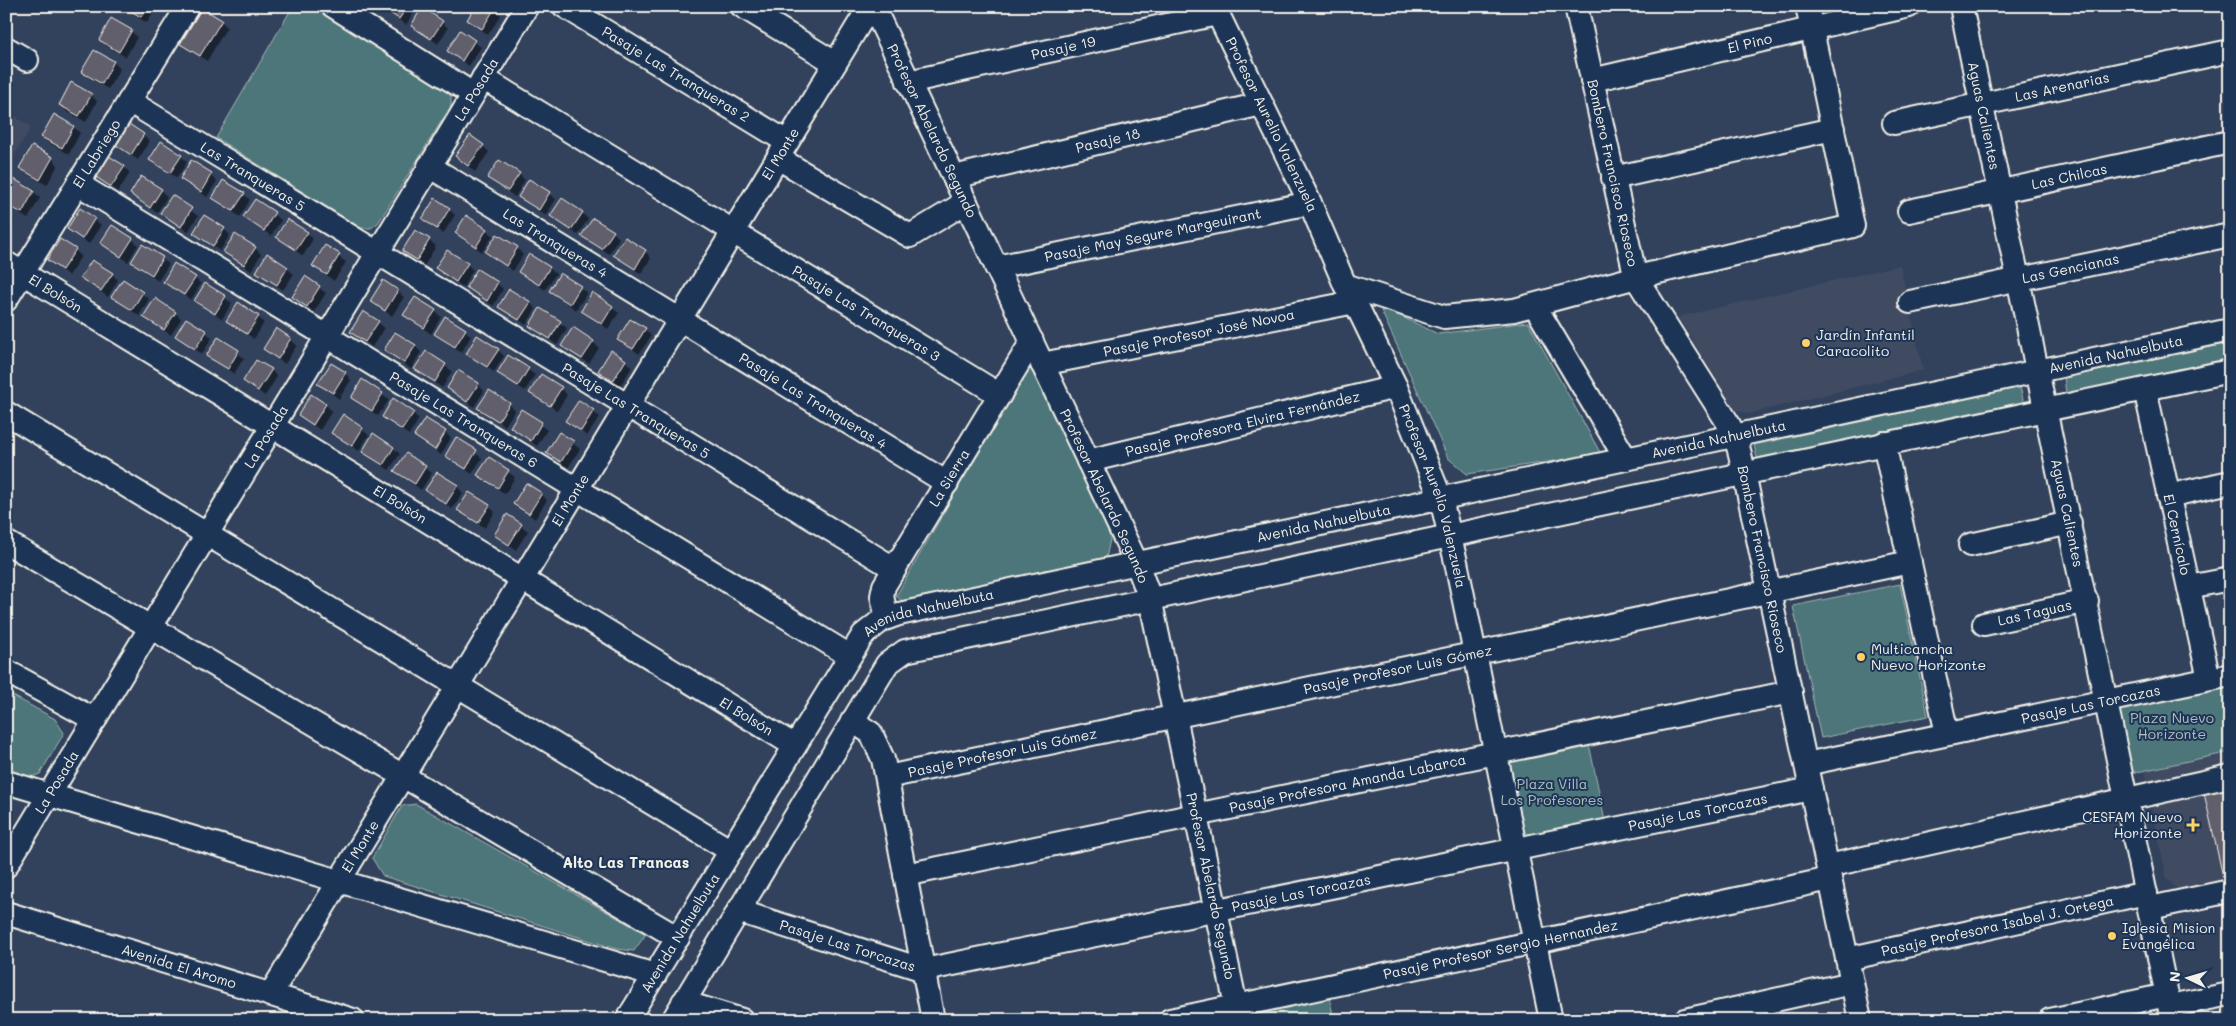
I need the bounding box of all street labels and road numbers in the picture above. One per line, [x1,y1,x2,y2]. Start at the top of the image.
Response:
street label: Pasaje Las Tranqueras 2 [599,21,753,126]
street label: El Pino [1726,28,1774,57]
street label: Pasaje 19 [1029,31,1097,64]
street label: Profesor Aurelio Valenzuela [1222,34,1323,215]
street label: Profesor Abelardo Segundo [883,40,982,221]
street label: La Posada [450,54,502,124]
street label: Aguas Calientes [1964,60,2005,171]
street label: Las Arenarias [2013,67,2111,106]
street label: Bombero Francisco Rioseco [1583,78,1643,268]
street label: El Labriego [68,116,125,191]
street label: Pasaje 18 [1074,123,1142,157]
street label: El Monte [757,124,803,183]
street label: Las Tranqueras 5 [197,137,309,215]
street label: Las Chilcas [2030,159,2109,193]
street label: Pasaje May Segure Margeuirant [1043,203,1263,266]
street label: Las Tranqueras 4 [500,204,612,282]
street label: Las Gencianas [2020,248,2121,287]
street label: Pasaje Las Tranqueras 3 [789,260,944,365]
street label: El Bolsón [25,269,86,316]
street label: Pasaje Profesor José Novoa [1102,304,1296,361]
street label: Avenida Nahuelbuta [2047,330,2185,377]
street label: Pasaje Las Tranqueras 4 [736,348,891,453]
street label: Pasaje Las Tranqueras 5 [559,358,714,463]
street label: Pasaje Las Tranqueras 6 [386,367,542,472]
street label: Pasaje Profesora Elvira Fernández [1123,386,1362,461]
street label: La Posada [239,401,292,472]
street label: Profesor Aurelio Valenzuela [1395,401,1471,590]
street label: Profesor Abelardo Segundo [1056,406,1153,586]
street label: Avenida Nahuelbuta [1650,415,1788,462]
street label: La Sierra [924,445,974,510]
street label: Aguas Calientes [2047,457,2088,569]
street label: Bombero Francisco Rioseco [1734,464,1792,654]
street label: El Monte [547,470,593,529]
street label: El Bolsón [370,480,431,527]
street label: El Cernícalo [2159,492,2196,577]
street label: Avenida Nahuelbuta [1255,499,1392,546]
street label: Avenida Nahuelbuta [858,584,995,641]
street label: Las Taguas [1996,595,2073,630]
street label: Pasaje Profesor Luis Gómez [1302,640,1494,698]
street label: Pasaje Las Torcazas [2019,680,2162,728]
street label: El Bolsón [716,692,777,739]
street label: Pasaje Profesor Luis Gómez [906,723,1099,781]
street label: La Posada [30,747,83,817]
street label: Pasaje Profesora Amanda Labarca [1227,749,1468,817]
street label: Pasaje Las Torcazas [1627,788,1769,835]
street label: Profesor Abelardo Segundo [1182,791,1240,981]
street label: El Monte [337,816,383,876]
street label: Avenida Nahuelbuta [636,869,724,996]
street label: Pasaje Las Torcazas [1230,869,1372,916]
street label: Pasaje Profesora Isabel J. Ortega [1879,890,2115,960]
street label: Pasaje Las Torcazas [777,915,918,976]
street label: Pasaje Profesor Sergio Hernandez [1381,915,1620,983]
street label: Avenida El Aromo [119,939,239,992]

